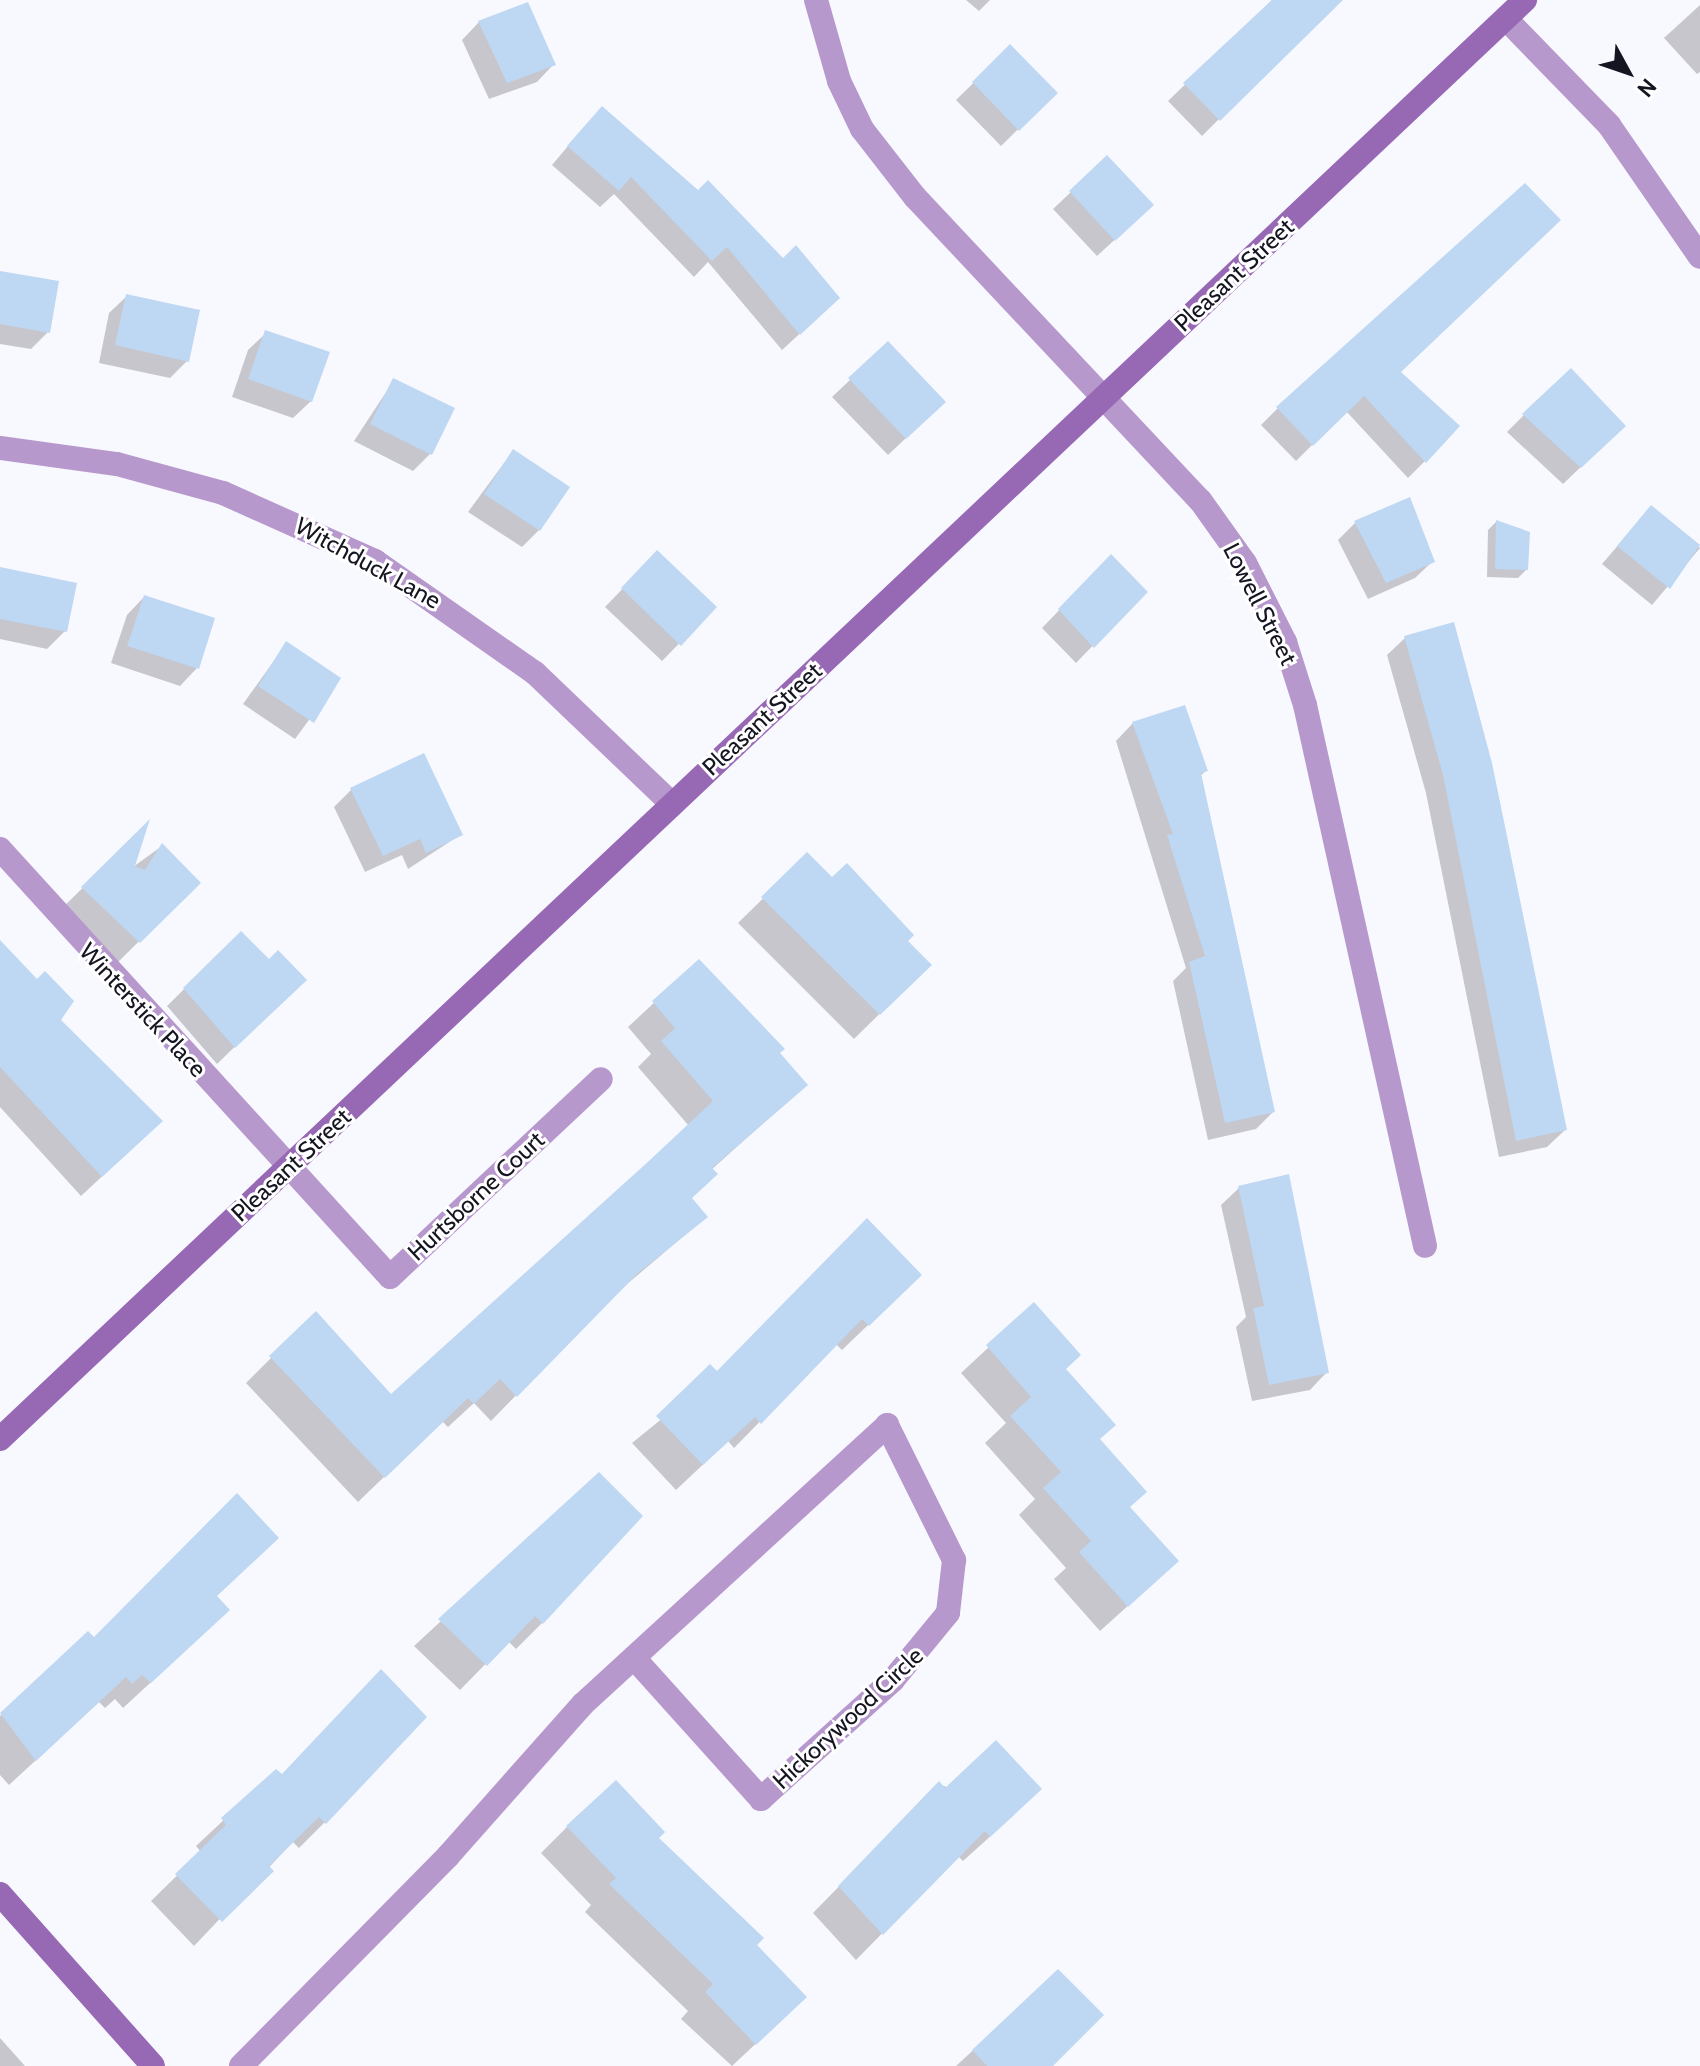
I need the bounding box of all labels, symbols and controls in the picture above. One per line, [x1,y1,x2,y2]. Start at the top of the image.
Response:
north arrow [1588,32,1668,112]
text: N [1631,73,1662,102]
street label: Pleasant Street [1168,212,1300,338]
street label: Witchduck Lane [290,511,446,615]
street label: Lowell Street [1217,538,1303,670]
street label: Pleasant Street [696,656,828,782]
street label: Winterstick Place [74,937,212,1083]
street label: Pleasant Street [225,1102,357,1228]
street label: Hurtsborne Court [402,1125,550,1267]
street label: Hickorywood Circle [767,1641,929,1795]

